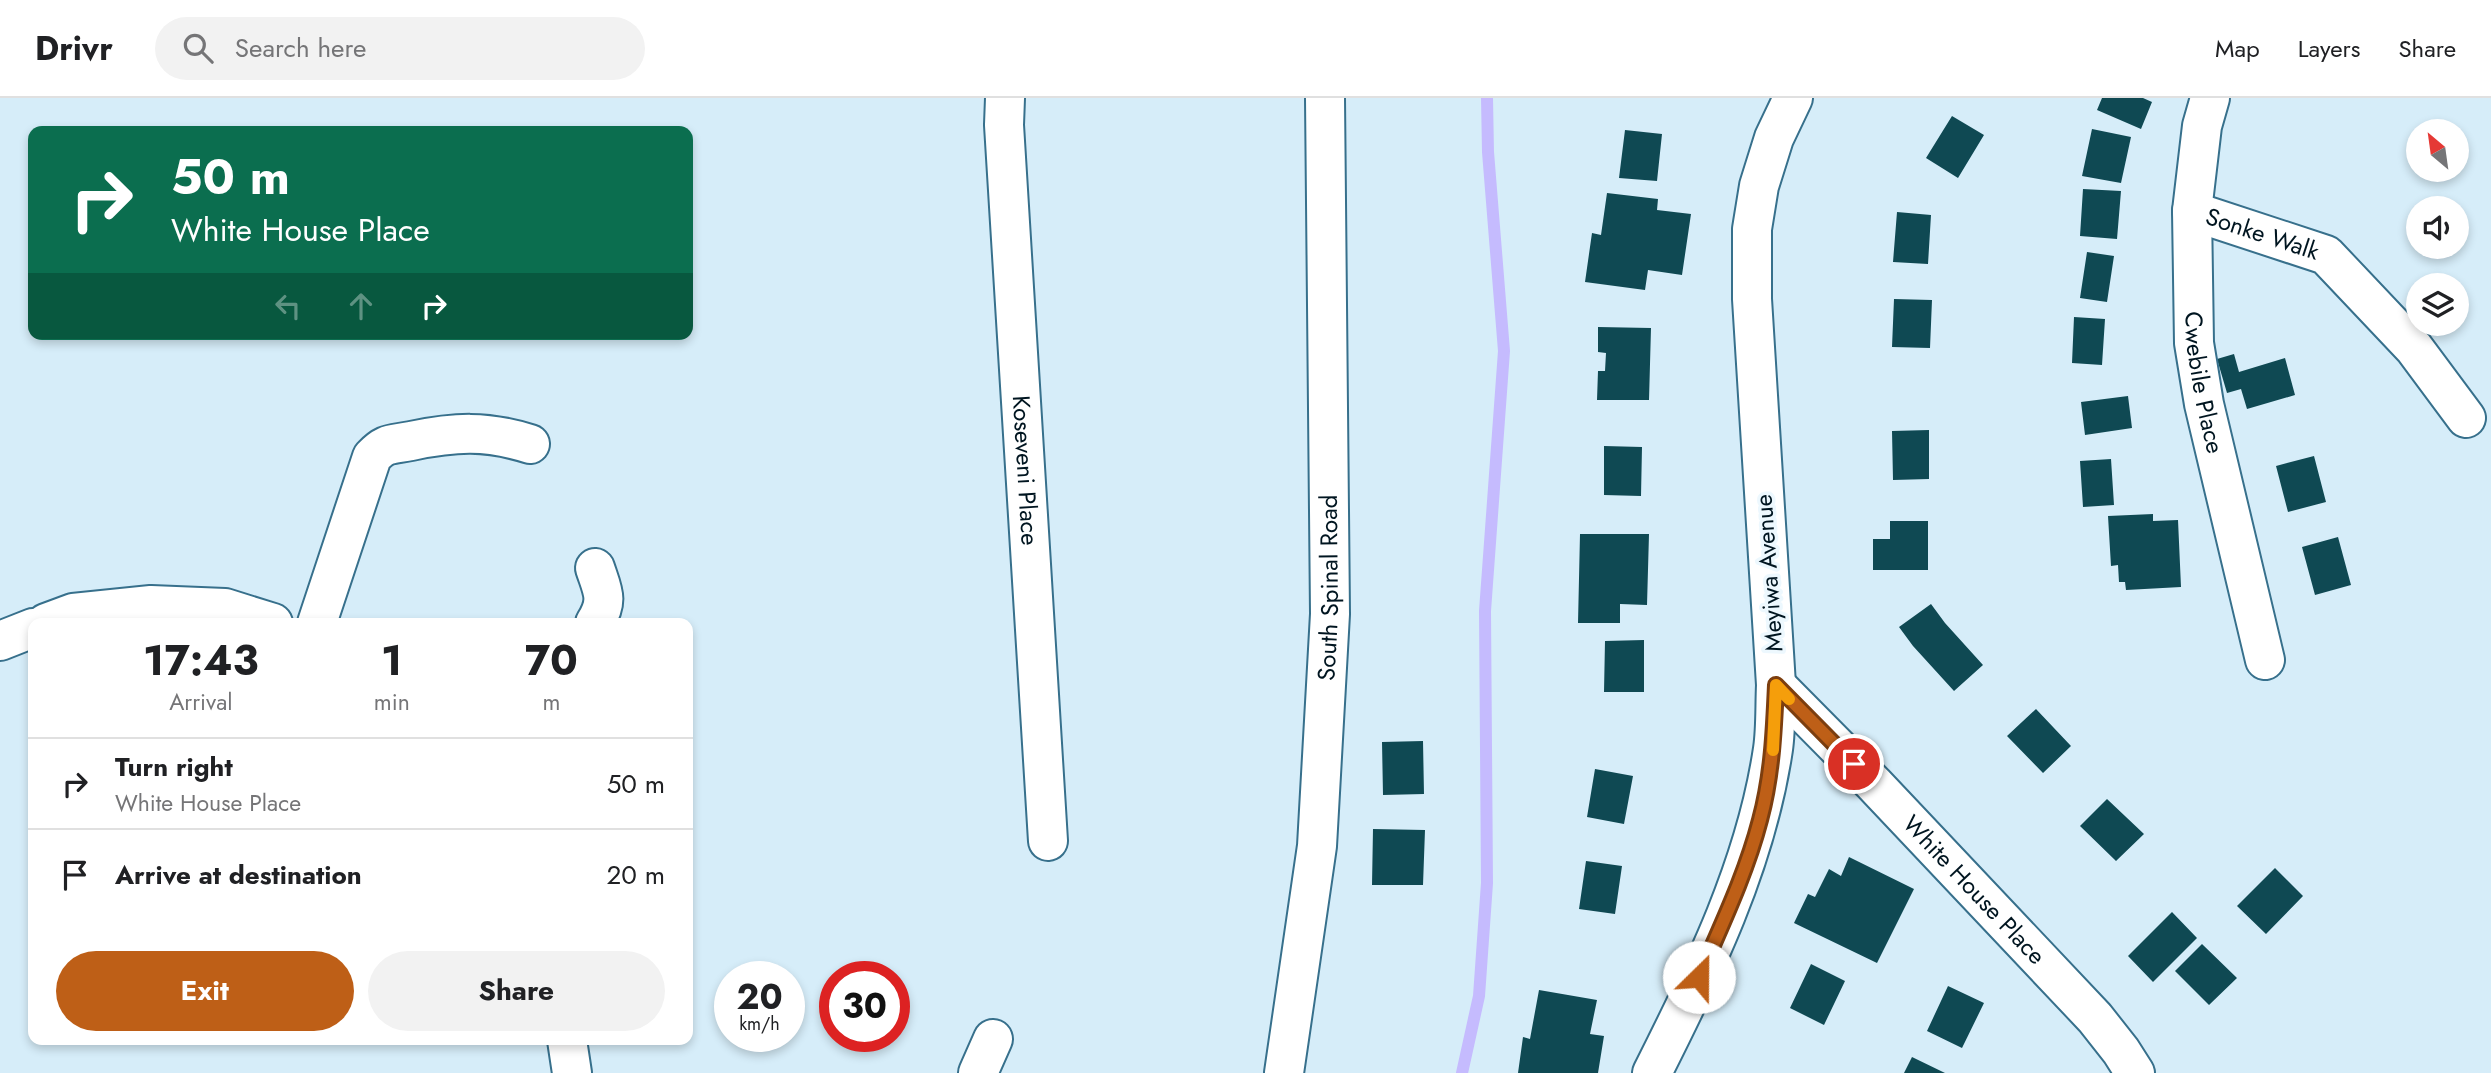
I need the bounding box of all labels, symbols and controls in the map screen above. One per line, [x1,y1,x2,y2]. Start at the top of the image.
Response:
search box [155,17,645,80]
text: Drivr [35,25,113,72]
icon: search [179,29,217,67]
text: Search here [235,29,366,67]
text: Map [2215,31,2260,66]
text: Layers [2298,31,2360,66]
text: Share [2398,31,2456,66]
north arrow [2406,119,2469,182]
map controls [2406,119,2469,336]
text: 50 m [171,142,290,212]
icon: right [56,154,147,245]
button: sound [2406,196,2469,259]
street label: Sonke Walk [2201,199,2324,269]
text: White House Place [171,207,430,253]
button: layers [2406,273,2469,336]
icon: left [269,287,307,325]
icon: ahead [342,287,380,325]
icon: right [415,287,453,325]
street label: Cwebile Place [2177,311,2233,457]
street label: Koseveni Place [1004,394,1048,546]
street label: Meyiwa Avenue [1746,493,1791,653]
street label: South Spinal Road [1308,494,1347,682]
text: 17:43 [143,630,259,691]
text: 1 [381,630,402,691]
text: 70 [525,630,578,691]
text: Arrival [169,685,233,719]
text: min [374,685,410,719]
text: m [542,685,560,719]
pin [1824,734,1884,794]
icon: arrive [1835,745,1873,783]
text: Turn right [115,748,233,786]
icon: right [56,765,94,803]
text: 50 m [607,765,665,803]
text: White House Place [115,786,301,820]
street label: White House Place [1895,807,2054,972]
icon: arrive [56,856,94,894]
text: Arrive at destination [115,856,362,894]
text: 20 m [607,856,665,894]
position arrow [1662,940,1736,1014]
button: Exit [56,951,354,1031]
button: Share [368,951,665,1031]
speed limit sign: 30 [819,961,910,1052]
text: 20 [736,972,783,1022]
text: km/h [739,1011,780,1037]

